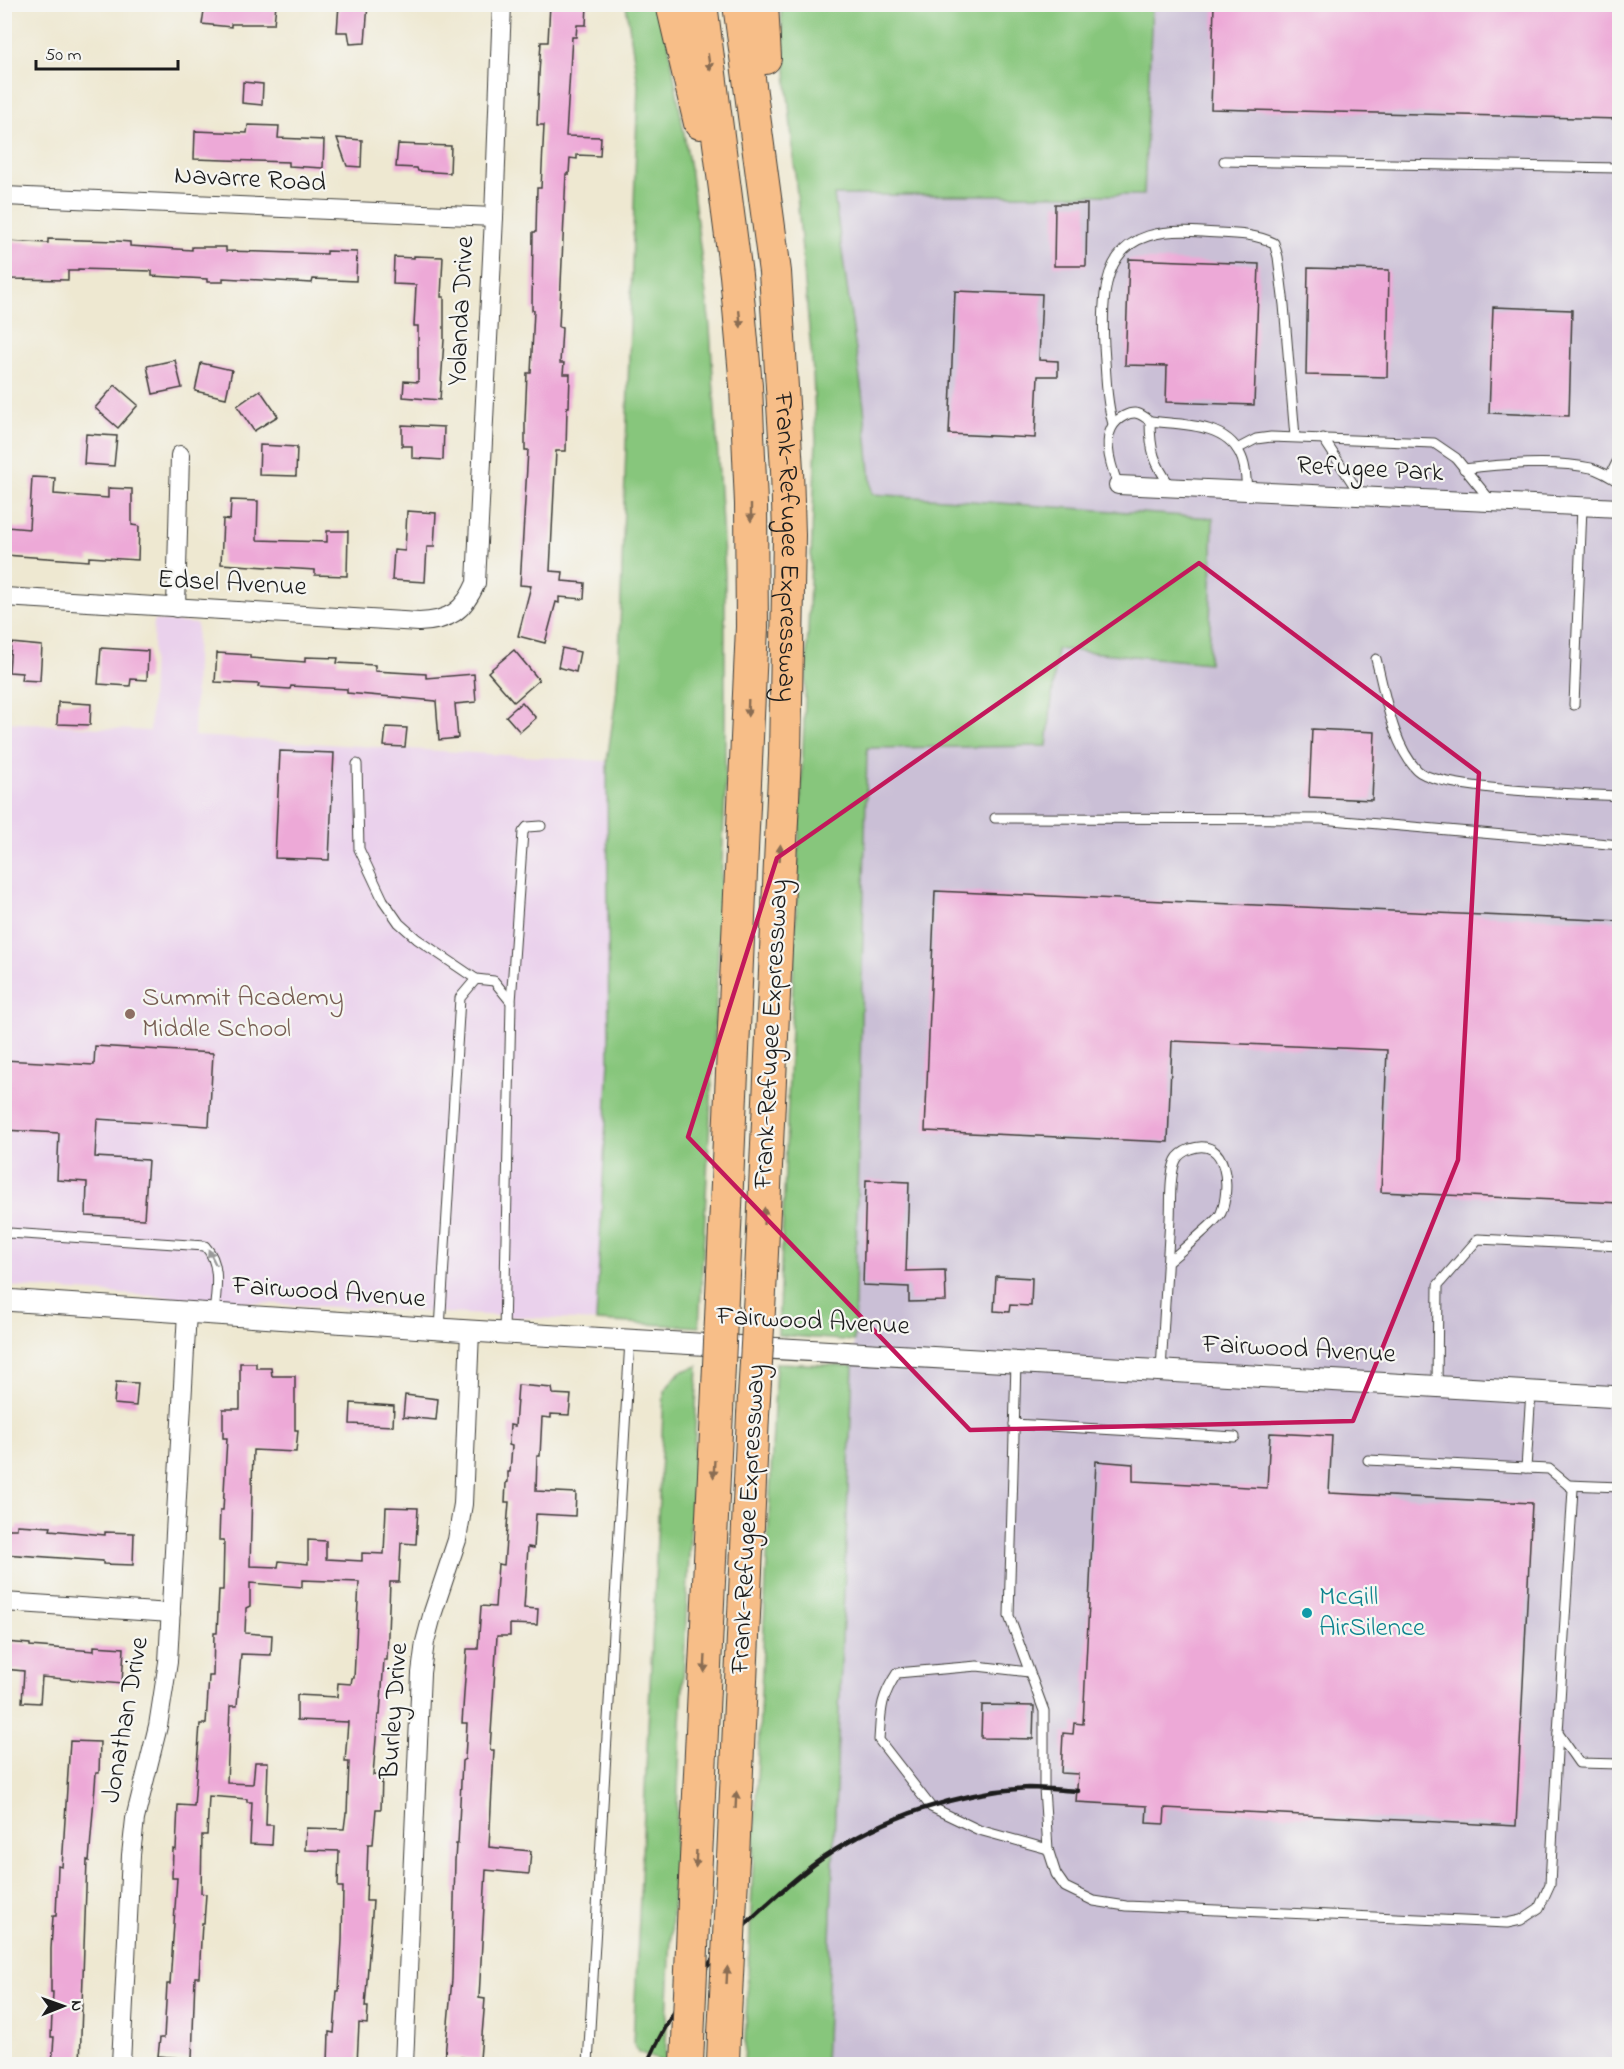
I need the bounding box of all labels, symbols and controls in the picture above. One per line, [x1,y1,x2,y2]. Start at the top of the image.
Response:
scale bar [36,33,178,71]
text: 50 m [45,43,82,69]
one-way arrow [705,53,714,72]
street label: Navarre Road [173,157,327,203]
street label: Yolanda Drive [439,234,485,387]
one-way arrow [735,309,745,328]
street label: Frank-Refugee Expressway [763,390,809,703]
street label: Refugee Park [1296,447,1444,493]
one-way arrow [746,504,756,523]
street label: Edsel Avenue [156,561,309,607]
one-way arrow [744,699,753,718]
one-way arrow [776,844,785,863]
street label: Frank-Refugee Expressway [744,878,800,1191]
place label: Summit Academy Middle School [142,979,344,1049]
marker: Summit Academy Middle School [123,1007,137,1021]
one-way arrow [759,1206,768,1225]
one-way arrow [207,1248,217,1266]
street label: Fairwood Avenue [230,1267,428,1319]
street label: Fairwood Avenue [714,1297,912,1347]
street label: Fairwood Avenue [1200,1325,1398,1375]
street label: Frank-Refugee Expressway [721,1363,777,1676]
one-way arrow [710,1460,719,1479]
place label: McGill AirSilence [1319,1578,1426,1648]
marker: McGill AirSilence [1300,1606,1314,1620]
street label: Jonathan Drive [92,1633,160,1806]
street label: Burley Drive [371,1641,419,1782]
one-way arrow [701,1655,710,1674]
one-way arrow [732,1791,741,1810]
one-way arrow [692,1849,701,1868]
one-way arrow [723,1966,732,1985]
north arrow [33,1976,93,2036]
text: N [64,2000,88,2012]

